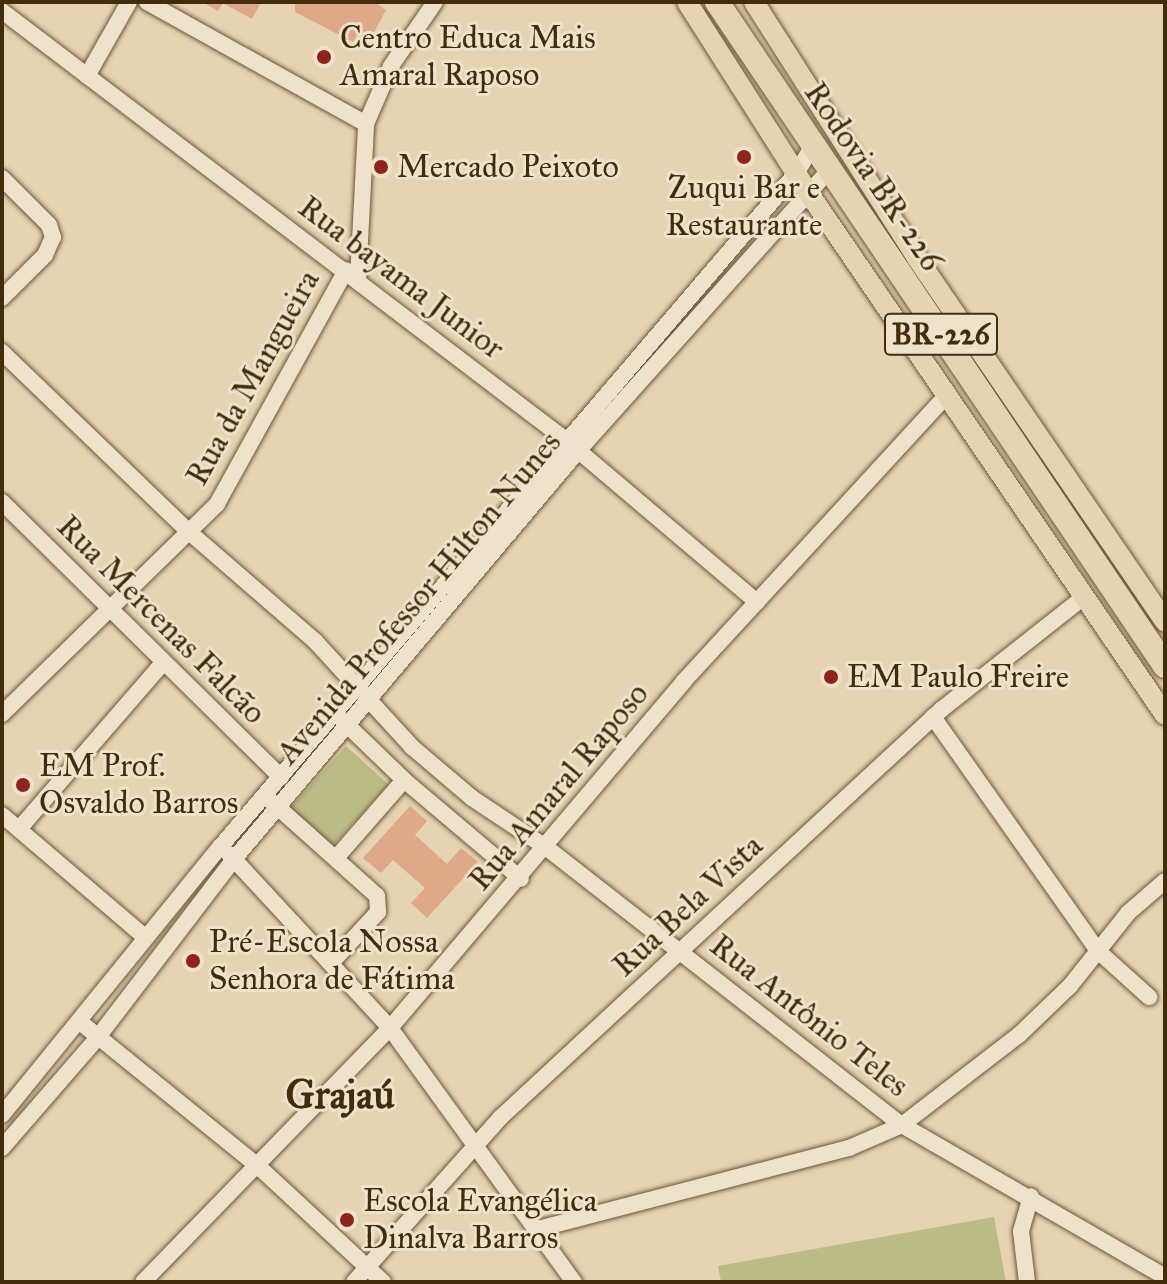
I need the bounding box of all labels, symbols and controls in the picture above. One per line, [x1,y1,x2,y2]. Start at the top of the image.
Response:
place label: Centro Educa Mais Amaral Raposo [340,20,596,95]
marker: Centro Educa Mais Amaral Raposo [315,48,333,66]
street label: Rodovia BR-226 [796,75,950,279]
place label: Mercado Peixoto [397,148,619,186]
marker: Zuqui Bar e Restaurante [735,148,753,166]
marker: Mercado Peixoto [372,158,390,176]
place label: Zuqui Bar e Restaurante [666,170,822,245]
street label: Rua bayama Junior [291,188,511,368]
street label: Rua da Mangueira [178,264,328,492]
road number: BR-226 [883,308,999,360]
street label: Avenida Professor Hilton Nunes [269,424,569,772]
street label: Rua Mercenas Falcão [49,508,273,732]
place label: EM Paulo Freire [847,658,1069,696]
marker: EM Paulo Freire [822,668,840,686]
street label: Rua Amaral Raposo [461,675,657,899]
place label: EM Prof. Osvaldo Barros [39,748,238,823]
marker: EM Prof. Osvaldo Barros [14,776,32,794]
street label: Rua Bela Vista [605,827,771,985]
place label: Pré-Escola Nossa Senhora de Fátima [209,924,455,999]
street label: Rua Antônio Teles [702,927,916,1105]
marker: Pré-Escola Nossa Senhora de Fátima [184,952,202,970]
district label: Grajaú [285,1071,395,1119]
place label: Escola Evangélica Dinalva Barros [363,1183,597,1258]
marker: Escola Evangélica Dinalva Barros [338,1211,356,1229]

